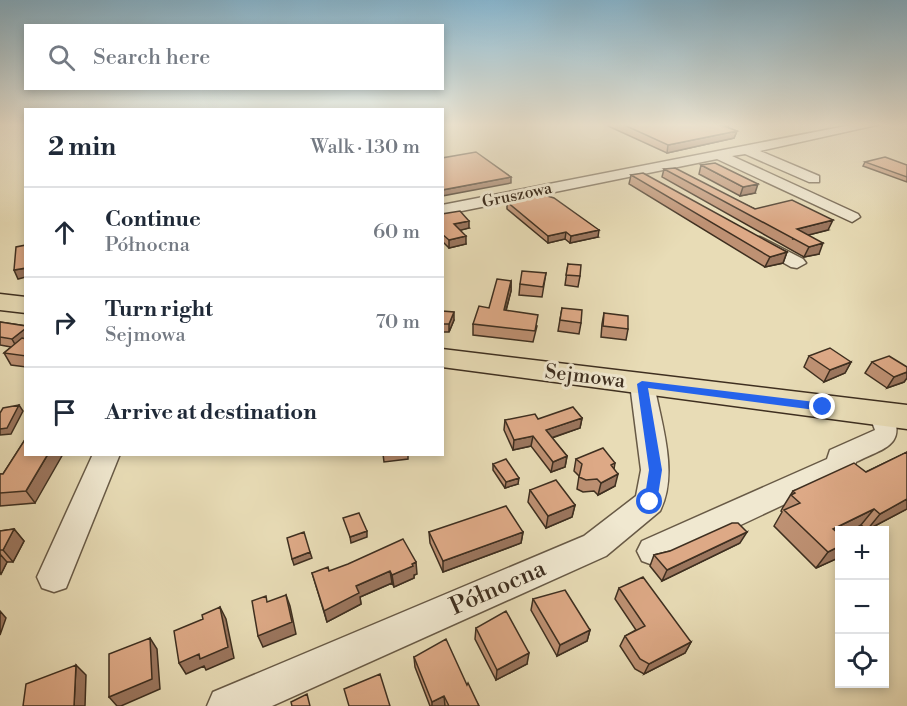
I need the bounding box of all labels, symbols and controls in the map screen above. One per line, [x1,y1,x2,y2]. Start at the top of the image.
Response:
search box [24,24,444,90]
icon: search [45,41,78,74]
text: Search here [93,44,210,71]
text: 2 min [48,131,116,163]
text: Walk · 130 m [311,135,420,160]
street label: Gruszowa [480,178,555,212]
text: Continue [105,206,201,233]
icon: ahead [48,216,81,249]
text: 60 m [373,220,420,245]
text: Północna [105,233,190,258]
text: Turn right [105,296,213,323]
icon: right [48,306,81,339]
text: 70 m [376,310,420,335]
text: Sejmowa [105,323,186,348]
street label: Sejmowa [543,360,627,394]
route end [809,393,835,419]
icon: arrive [48,396,81,429]
text: Arrive at destination [105,399,317,426]
route start [636,488,662,514]
map controls [835,526,889,688]
button: + [835,526,889,580]
street label: Północna [445,553,551,622]
button: − [835,580,889,634]
button: locate [835,634,889,688]

